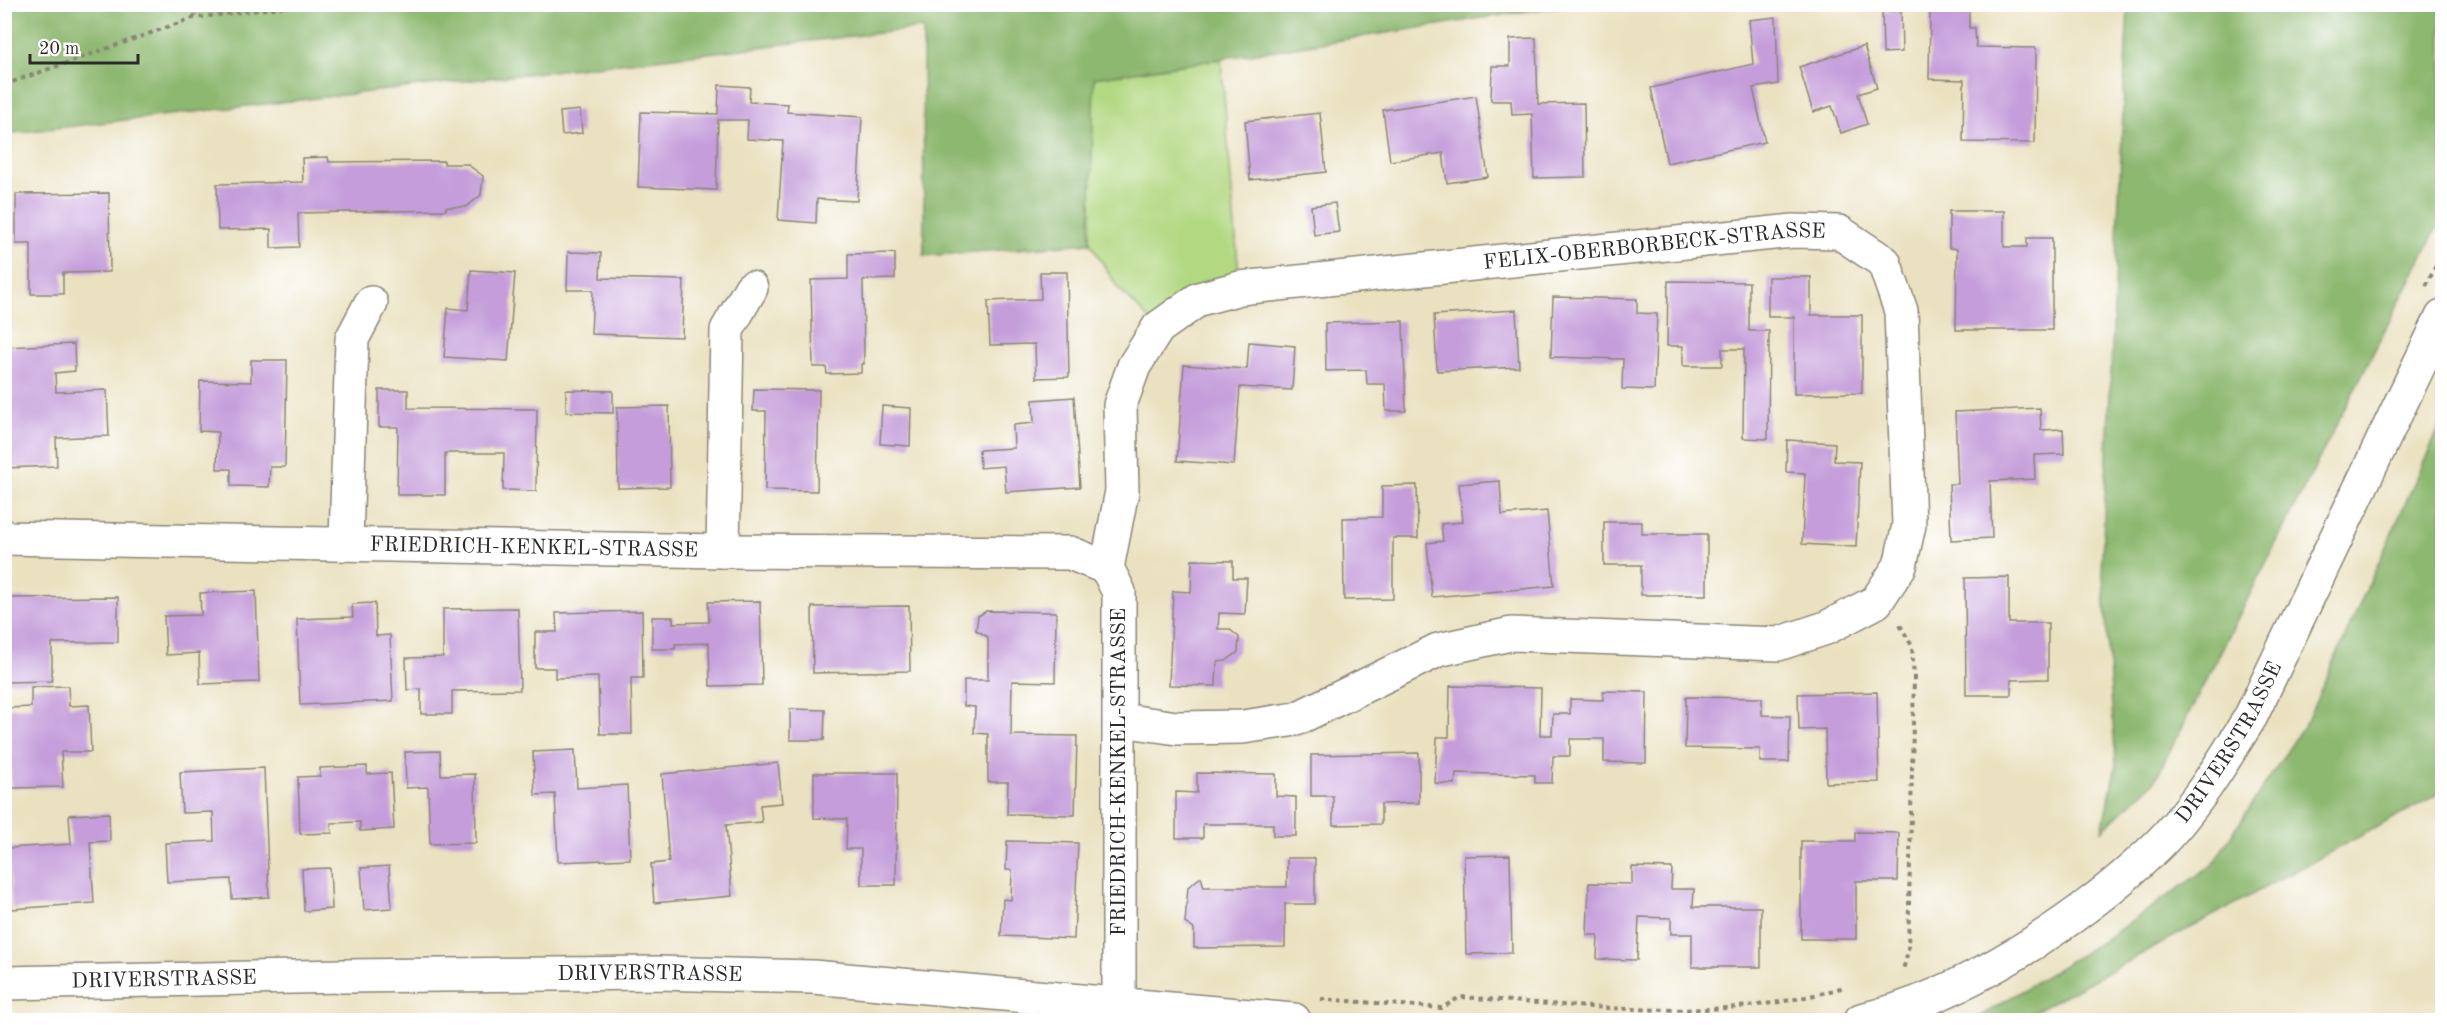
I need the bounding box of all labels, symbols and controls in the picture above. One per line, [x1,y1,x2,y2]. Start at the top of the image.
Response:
scale bar [30,27,138,65]
text: 20 m [39,40,79,58]
street label: FELIX-OBERBORBECK-STRASSE [1482,220,1826,273]
street label: FRIEDRICH-KENKEL-STRASSE [369,534,698,561]
street label: FRIEDRICH-KENKEL-STRASSE [1109,608,1130,936]
street label: DRIVERSTRASSE [2172,658,2286,827]
street label: DRIVERSTRASSE [557,962,743,986]
street label: DRIVERSTRASSE [71,967,257,992]

